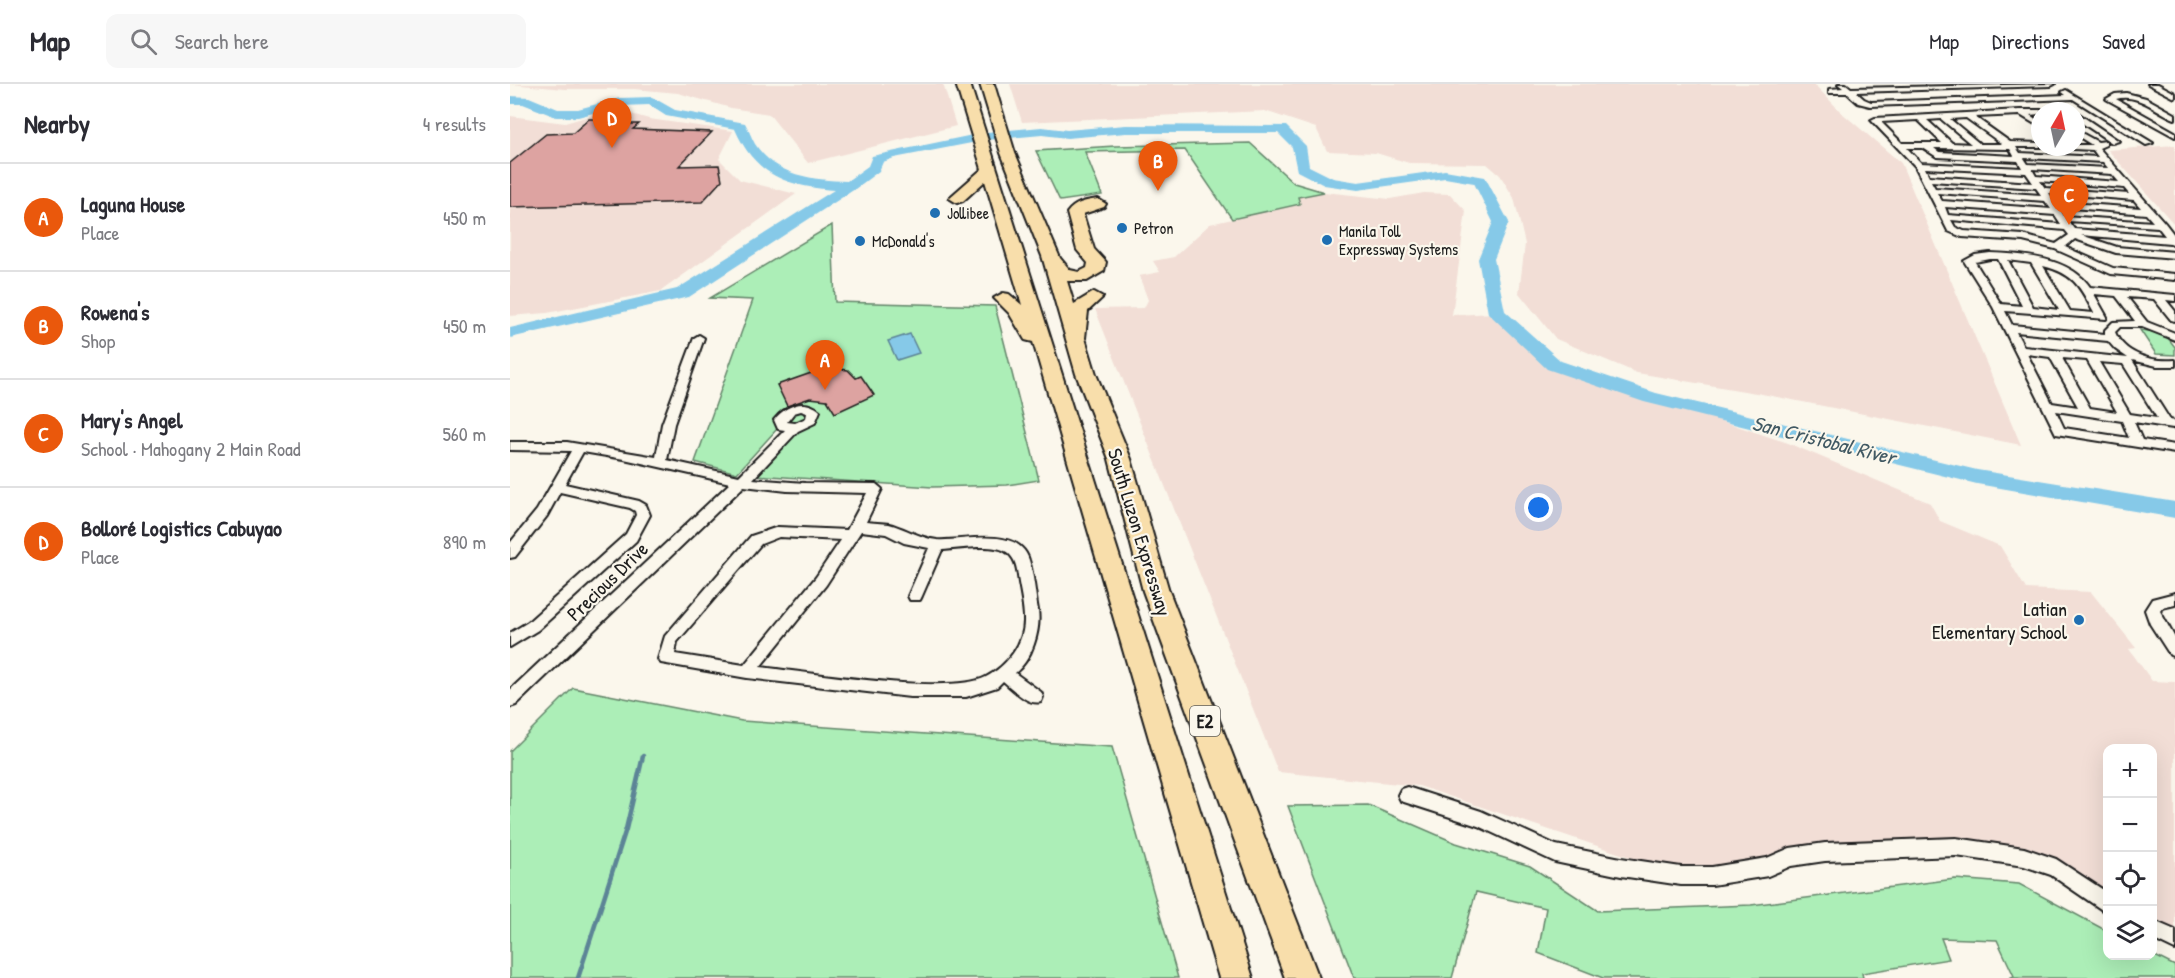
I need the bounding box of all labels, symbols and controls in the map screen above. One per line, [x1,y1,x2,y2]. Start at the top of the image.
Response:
search box [106,14,526,68]
text: Map [30,22,70,60]
icon: search [127,25,160,58]
text: Search here [175,26,269,56]
text: Map [1929,27,1959,56]
text: Directions [1992,27,2069,56]
text: Saved [2102,27,2145,56]
pin: D [592,98,632,148]
north arrow [2031,102,2085,156]
text: Nearby [24,106,90,141]
text: 4 results [423,110,486,137]
pin: B [1138,141,1178,191]
pin: C [2050,176,2088,225]
text: Laguna House [81,189,185,219]
place label: Jollibee [947,202,990,224]
text: A [39,204,48,231]
text: 450 m [443,204,486,231]
marker: Jollibee [928,206,942,220]
place label: Petron [1134,217,1173,239]
text: Place [81,219,120,246]
place label: Manila Toll Expressway Systems [1339,220,1458,260]
marker: Petron [1115,221,1129,235]
place label: McDonald's [872,230,935,252]
marker: Manila Toll Expressway Systems [1320,233,1334,247]
marker: McDonald's [853,234,867,248]
text: Rowena's [81,297,149,327]
text: B [38,312,49,339]
text: 450 m [443,312,486,339]
text: Shop [81,327,115,354]
pin: A [806,340,844,390]
text: Mary's Angel [81,405,183,435]
water label: San Cristobal River [1749,408,1901,473]
text: C [38,420,49,447]
text: 560 m [442,420,486,447]
text: School · Mahogany 2 Main Road [81,435,301,462]
street label: South Luzon Expressway [1102,445,1178,619]
your location [1524,493,1553,522]
text: Bolloré Logistics Cabuyao [81,513,282,543]
text: D [39,528,48,555]
text: 890 m [443,528,486,555]
street label: Precious Drive [560,535,654,627]
text: Place [81,543,120,570]
place label: Latian Elementary School [1932,595,2068,645]
marker: Latian Elementary School [2072,613,2086,627]
road number: E2 [1190,706,1220,736]
map controls [2103,744,2157,960]
button: + [2103,744,2157,798]
button: − [2103,798,2157,852]
button: locate [2103,852,2157,906]
button: layers [2103,906,2157,960]

